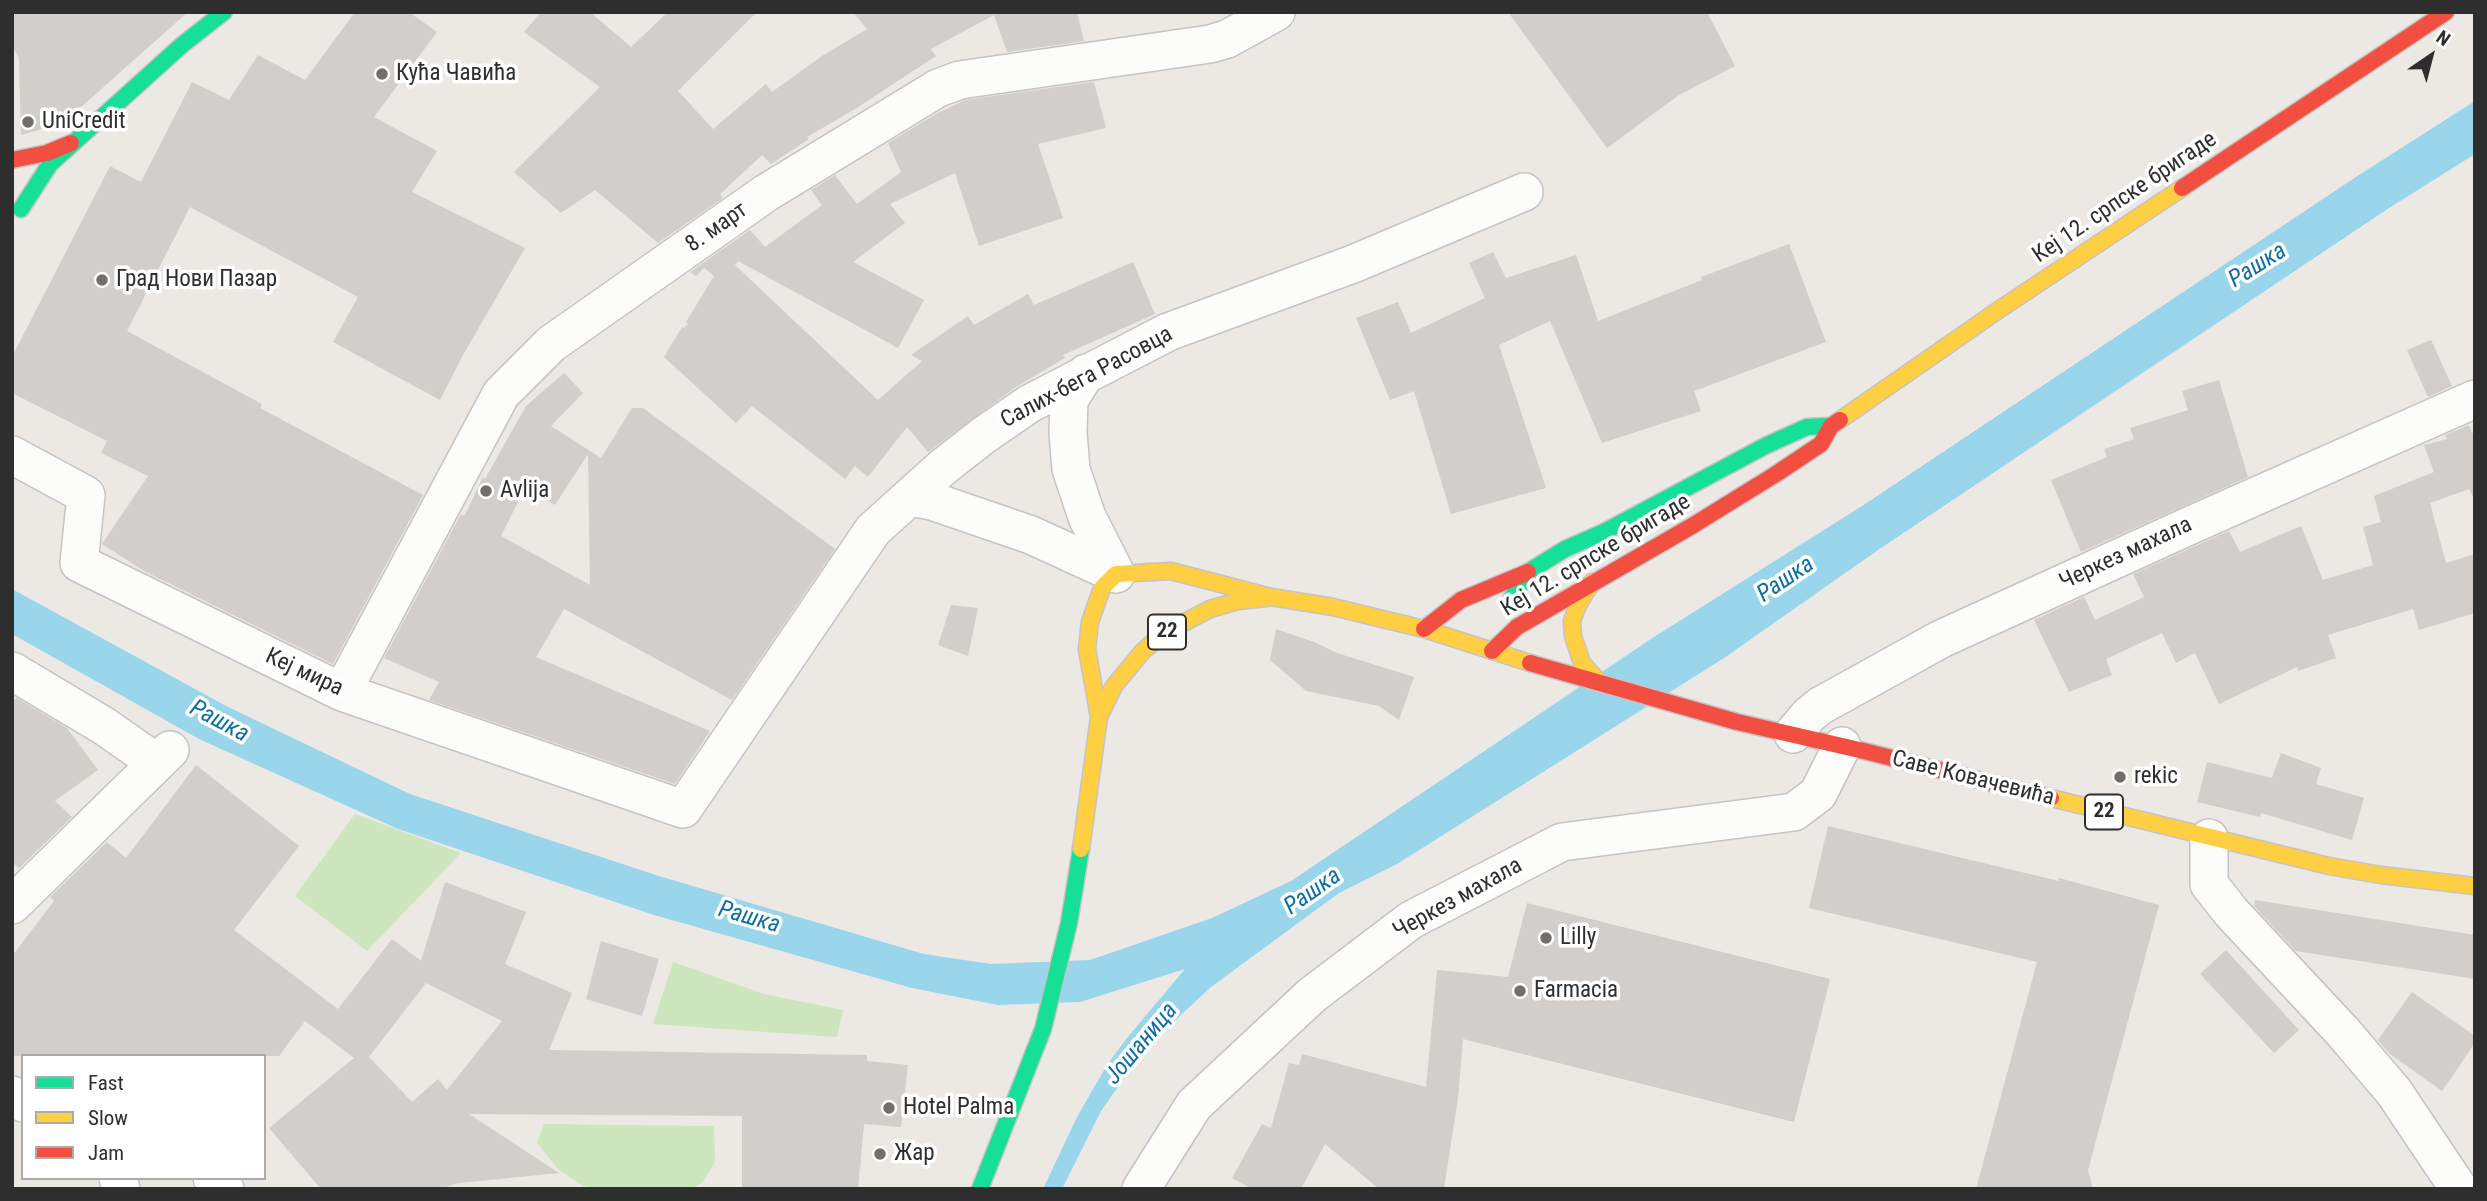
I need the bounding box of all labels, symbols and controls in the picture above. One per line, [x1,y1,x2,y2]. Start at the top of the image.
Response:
north arrow [2396,21,2466,91]
text: N [2432,26,2455,51]
place label: Кућа Чавића [396,60,516,88]
marker: Кућа Чавића [374,66,390,82]
place label: UniCredit [42,108,125,136]
marker: UniCredit [20,114,36,130]
street label: Кеј 12. српске бригаде [2028,126,2222,270]
street label: 8. март [681,197,753,259]
water label: Рашка [2224,237,2292,295]
place label: Град Нови Пазар [116,266,277,294]
marker: Град Нови Пазар [94,272,110,288]
street label: Салих-бега Расовца [996,321,1178,435]
place label: Avlija [500,477,549,505]
marker: Avlija [478,483,494,499]
street label: Кеј 12. српске бригаде [1496,489,1696,623]
street label: Черкез махала [2055,511,2197,597]
water label: Рашка [1752,551,1820,609]
road number: 22 [1148,614,1186,650]
street label: Кеј мира [261,643,347,703]
water label: Рашка [185,695,253,749]
street label: Саве Ковачевића [1889,746,2057,812]
place label: rekic [2134,763,2178,791]
marker: rekic [2112,769,2128,785]
road number: 22 [2085,794,2123,830]
street label: Черкез махала [1389,852,1527,946]
water label: Рашка [1279,862,1347,922]
water label: Рашка [715,896,783,940]
place label: Lilly [1560,924,1596,952]
marker: Lilly [1538,930,1554,946]
place label: Farmacia [1534,977,1618,1005]
marker: Farmacia [1512,983,1528,999]
water label: Јошаница [1100,997,1184,1091]
legend [21,1054,266,1180]
text: Fast [88,1071,124,1095]
place label: Hotel Palma [903,1094,1014,1122]
marker: Hotel Palma [881,1100,897,1116]
text: Slow [88,1106,128,1130]
place label: Жар [894,1140,935,1168]
text: Jam [88,1141,124,1165]
marker: Жар [872,1146,888,1162]

